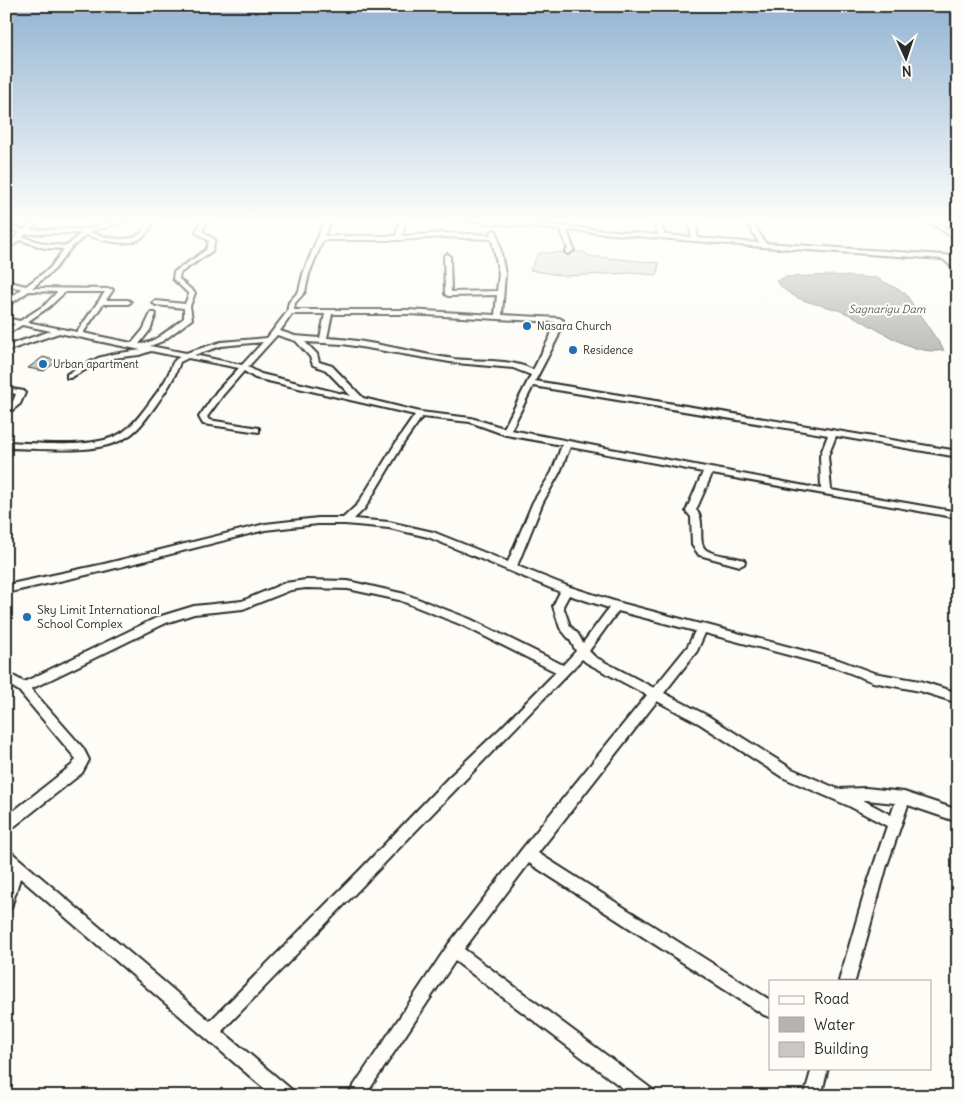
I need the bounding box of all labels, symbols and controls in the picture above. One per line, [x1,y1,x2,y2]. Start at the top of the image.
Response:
north arrow [882,32,932,82]
text: N [901,62,912,80]
water label: Sagnarigu Dam [849,302,926,316]
place label: Nasara Church [537,319,612,333]
marker: Nasara Church [521,320,533,332]
place label: Residence [583,343,633,357]
marker: Residence [567,344,579,356]
place label: Urban apartment [53,357,139,371]
marker: Urban apartment [37,358,49,370]
place label: Sky Limit International School Complex [37,602,160,631]
marker: Sky Limit International School Complex [21,611,33,623]
legend [769,980,932,1070]
text: Road [814,989,849,1008]
text: Water [814,1015,855,1034]
text: Building [814,1039,869,1058]

